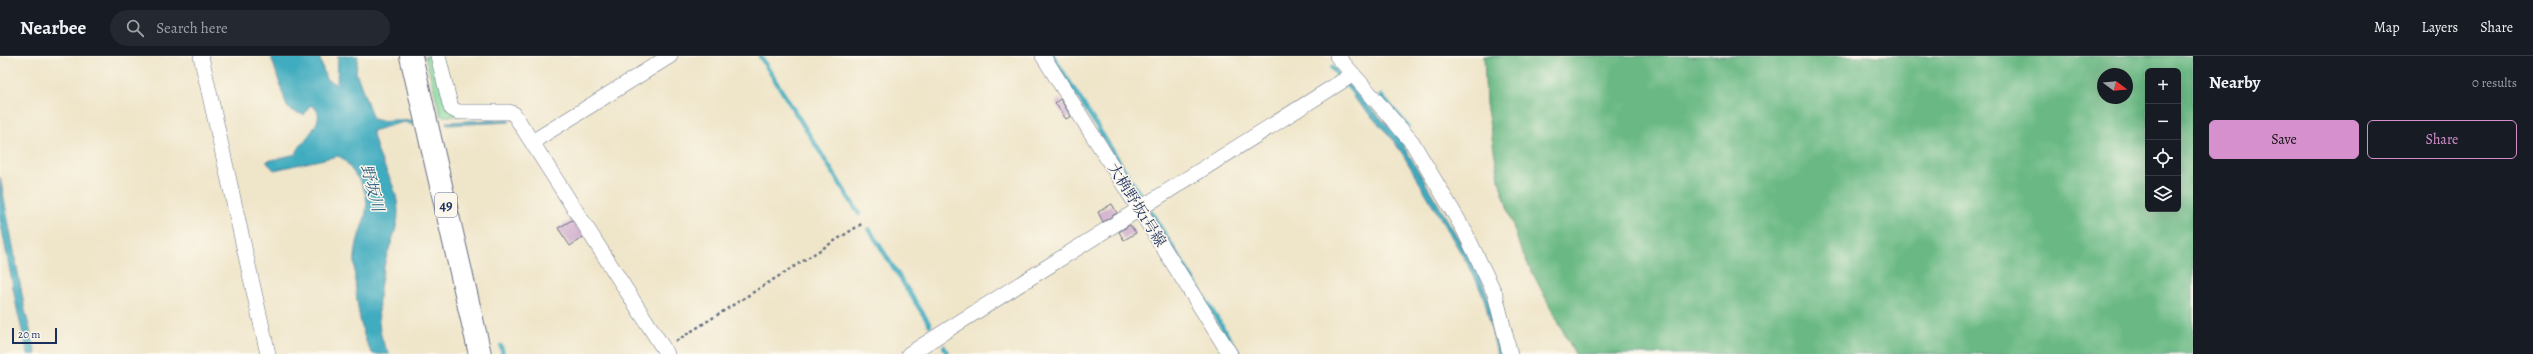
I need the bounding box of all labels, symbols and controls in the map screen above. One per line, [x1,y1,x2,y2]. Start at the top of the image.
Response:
search box [110,10,390,46]
text: Nearbee [20,15,86,41]
icon: search [124,17,146,39]
text: Search here [156,18,228,38]
text: Map [2374,18,2400,37]
text: Layers [2422,18,2458,37]
text: Share [2480,18,2513,37]
north arrow [2097,68,2133,104]
map controls [2145,68,2181,212]
button: + [2145,68,2181,104]
text: Nearby [2209,71,2260,94]
text: 0 results [2472,74,2517,91]
button: − [2145,104,2181,140]
button: Save [2209,120,2359,159]
button: Share [2367,120,2517,159]
button: locate [2145,140,2181,176]
street label: 大桷野坂1号線 [1103,159,1171,251]
water label: 野坂川 [355,162,389,216]
button: layers [2145,176,2181,212]
road number: 49 [435,193,457,217]
scale bar [12,326,57,345]
text: 20 m [18,327,40,342]

